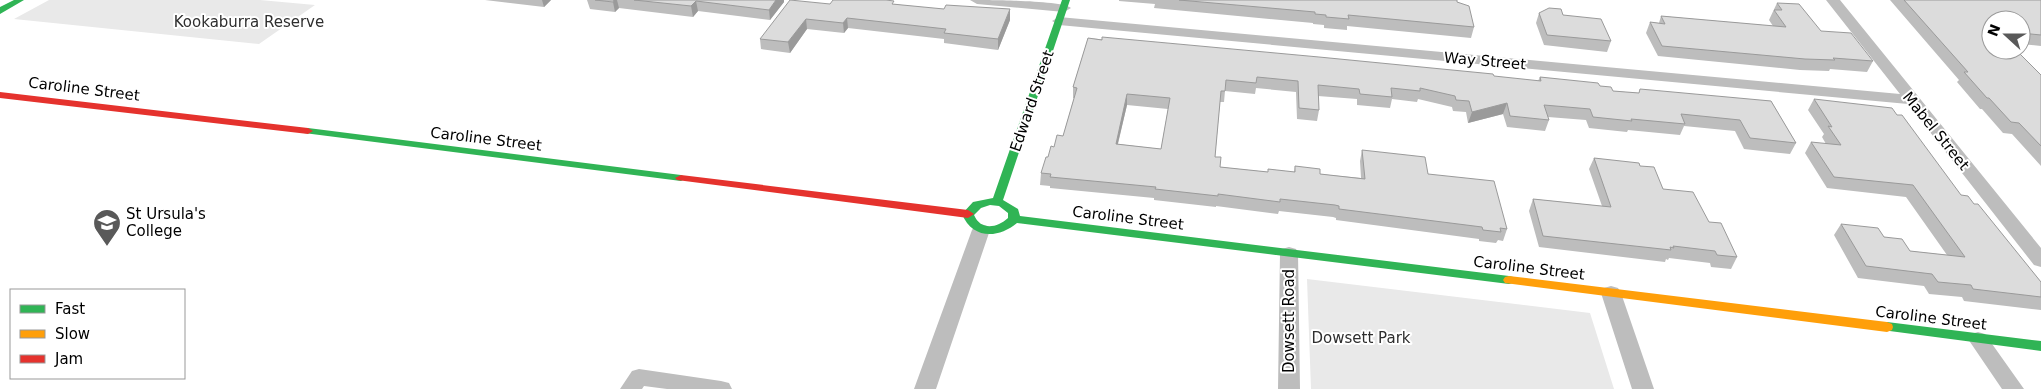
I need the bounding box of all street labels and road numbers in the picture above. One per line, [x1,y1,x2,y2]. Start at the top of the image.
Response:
street label: Edward Street [1006,48,1058,154]
street label: Way Street [1443,48,1527,74]
street label: Caroline Street [27,73,141,105]
street label: Mabel Street [1899,88,1973,174]
street label: Caroline Street [429,123,543,155]
street label: Caroline Street [1071,202,1185,234]
street label: Caroline Street [1472,252,1586,284]
street label: Dowsett Road [1280,269,1298,373]
street label: Caroline Street [1874,302,1988,334]

